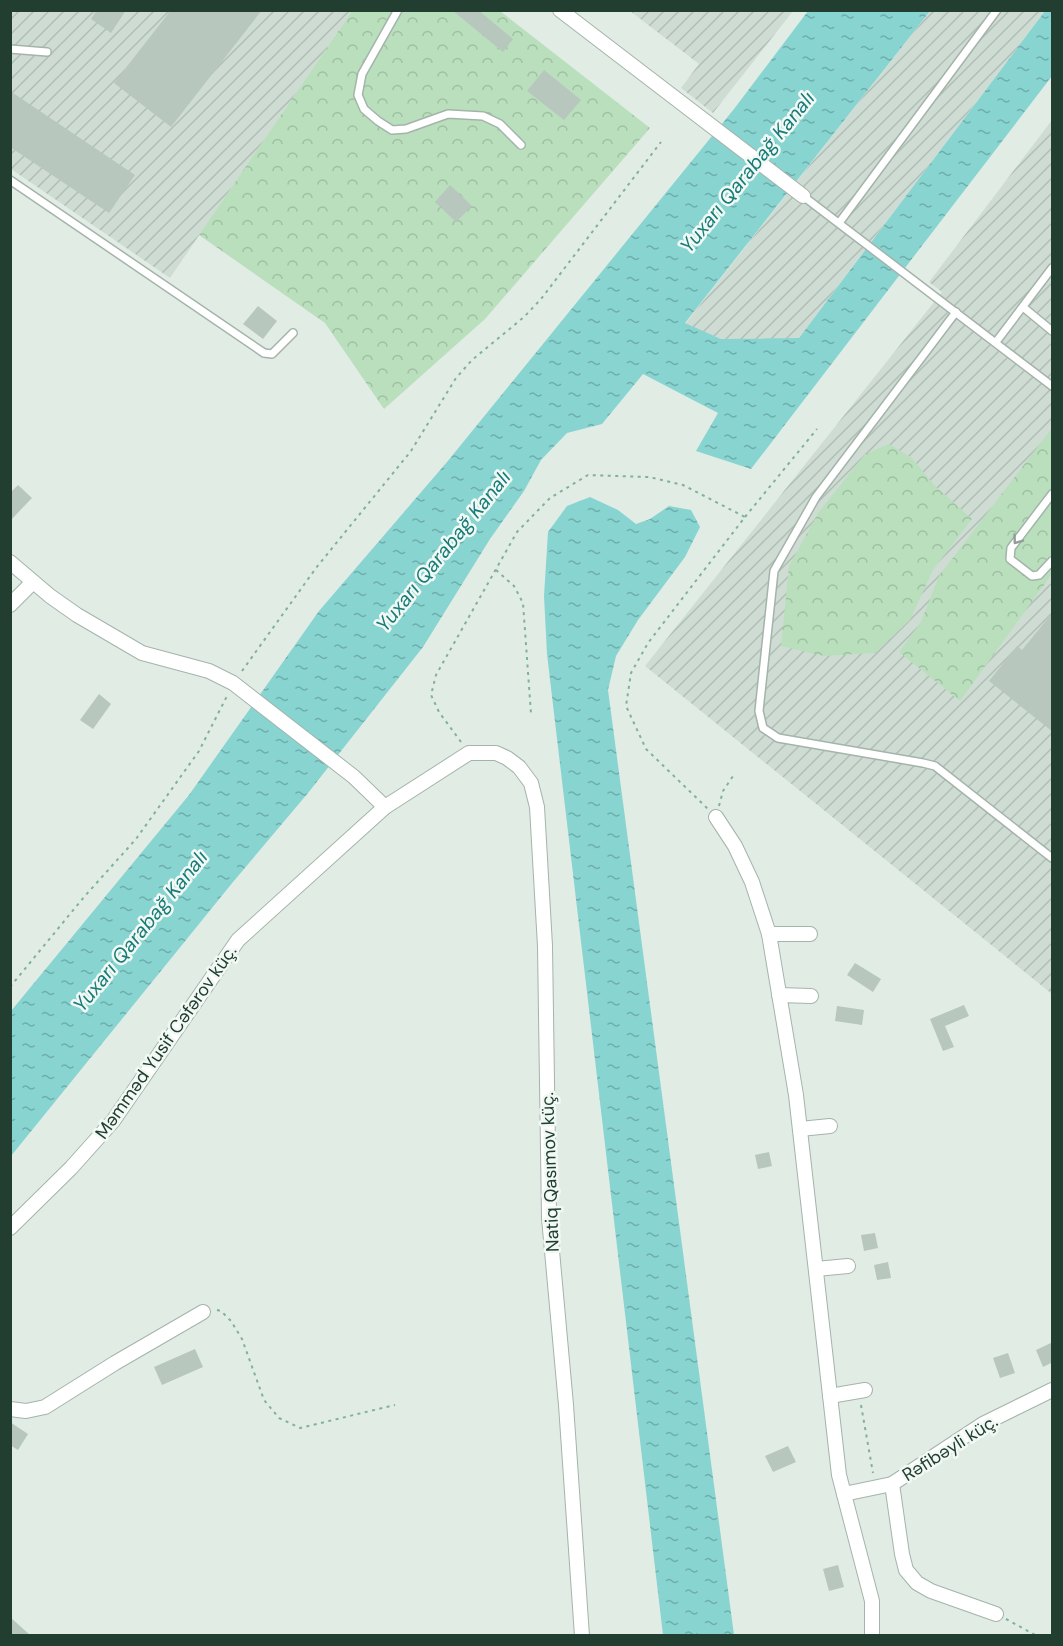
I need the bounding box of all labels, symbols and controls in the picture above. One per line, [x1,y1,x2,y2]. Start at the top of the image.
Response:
water label: Yuxarı Qarabağ Kanalı [674,86,820,258]
water label: Yuxarı Qarabağ Kanalı [370,465,516,637]
one-way arrow [1013,534,1024,545]
water label: Yuxarı Qarabağ Kanalı [67,845,213,1017]
street label: Məmməd Yusif Cəfərov küç. [90,940,242,1144]
street label: Natiq Qasımov küç. [535,1092,565,1252]
street label: Rəfibəyli küç. [898,1409,1002,1487]

